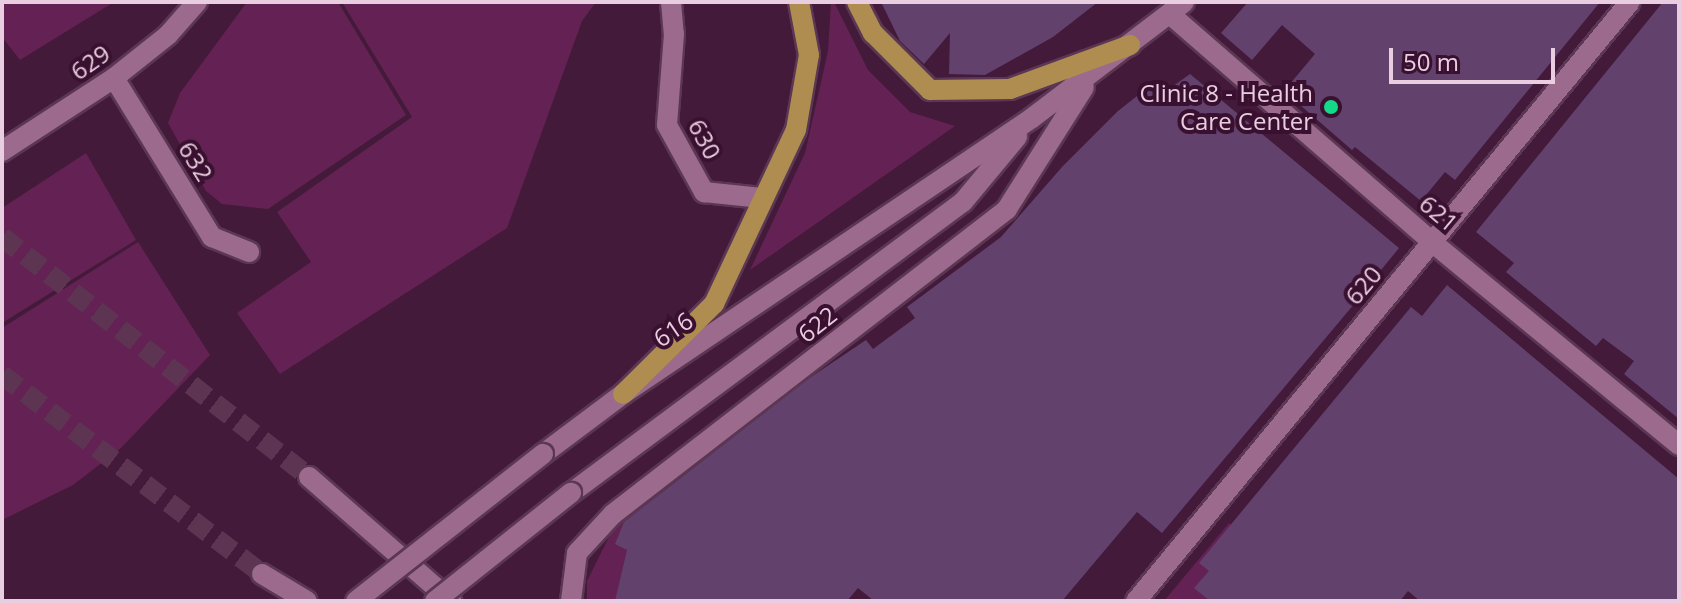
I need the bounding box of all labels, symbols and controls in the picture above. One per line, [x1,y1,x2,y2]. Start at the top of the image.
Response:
scale bar [1393,32,1559,82]
street label: 629 [65,38,115,86]
text: 50 m [1403,45,1459,78]
place label: Clinic 8 - Health Care Center [1140,79,1313,135]
marker: Clinic 8 - Health Care Center [1320,96,1342,118]
street label: 630 [683,114,727,164]
street label: 632 [173,136,219,186]
street label: 621 [1414,189,1464,237]
street label: 620 [1339,260,1387,310]
street label: 622 [792,300,842,348]
street label: 616 [648,306,698,352]

